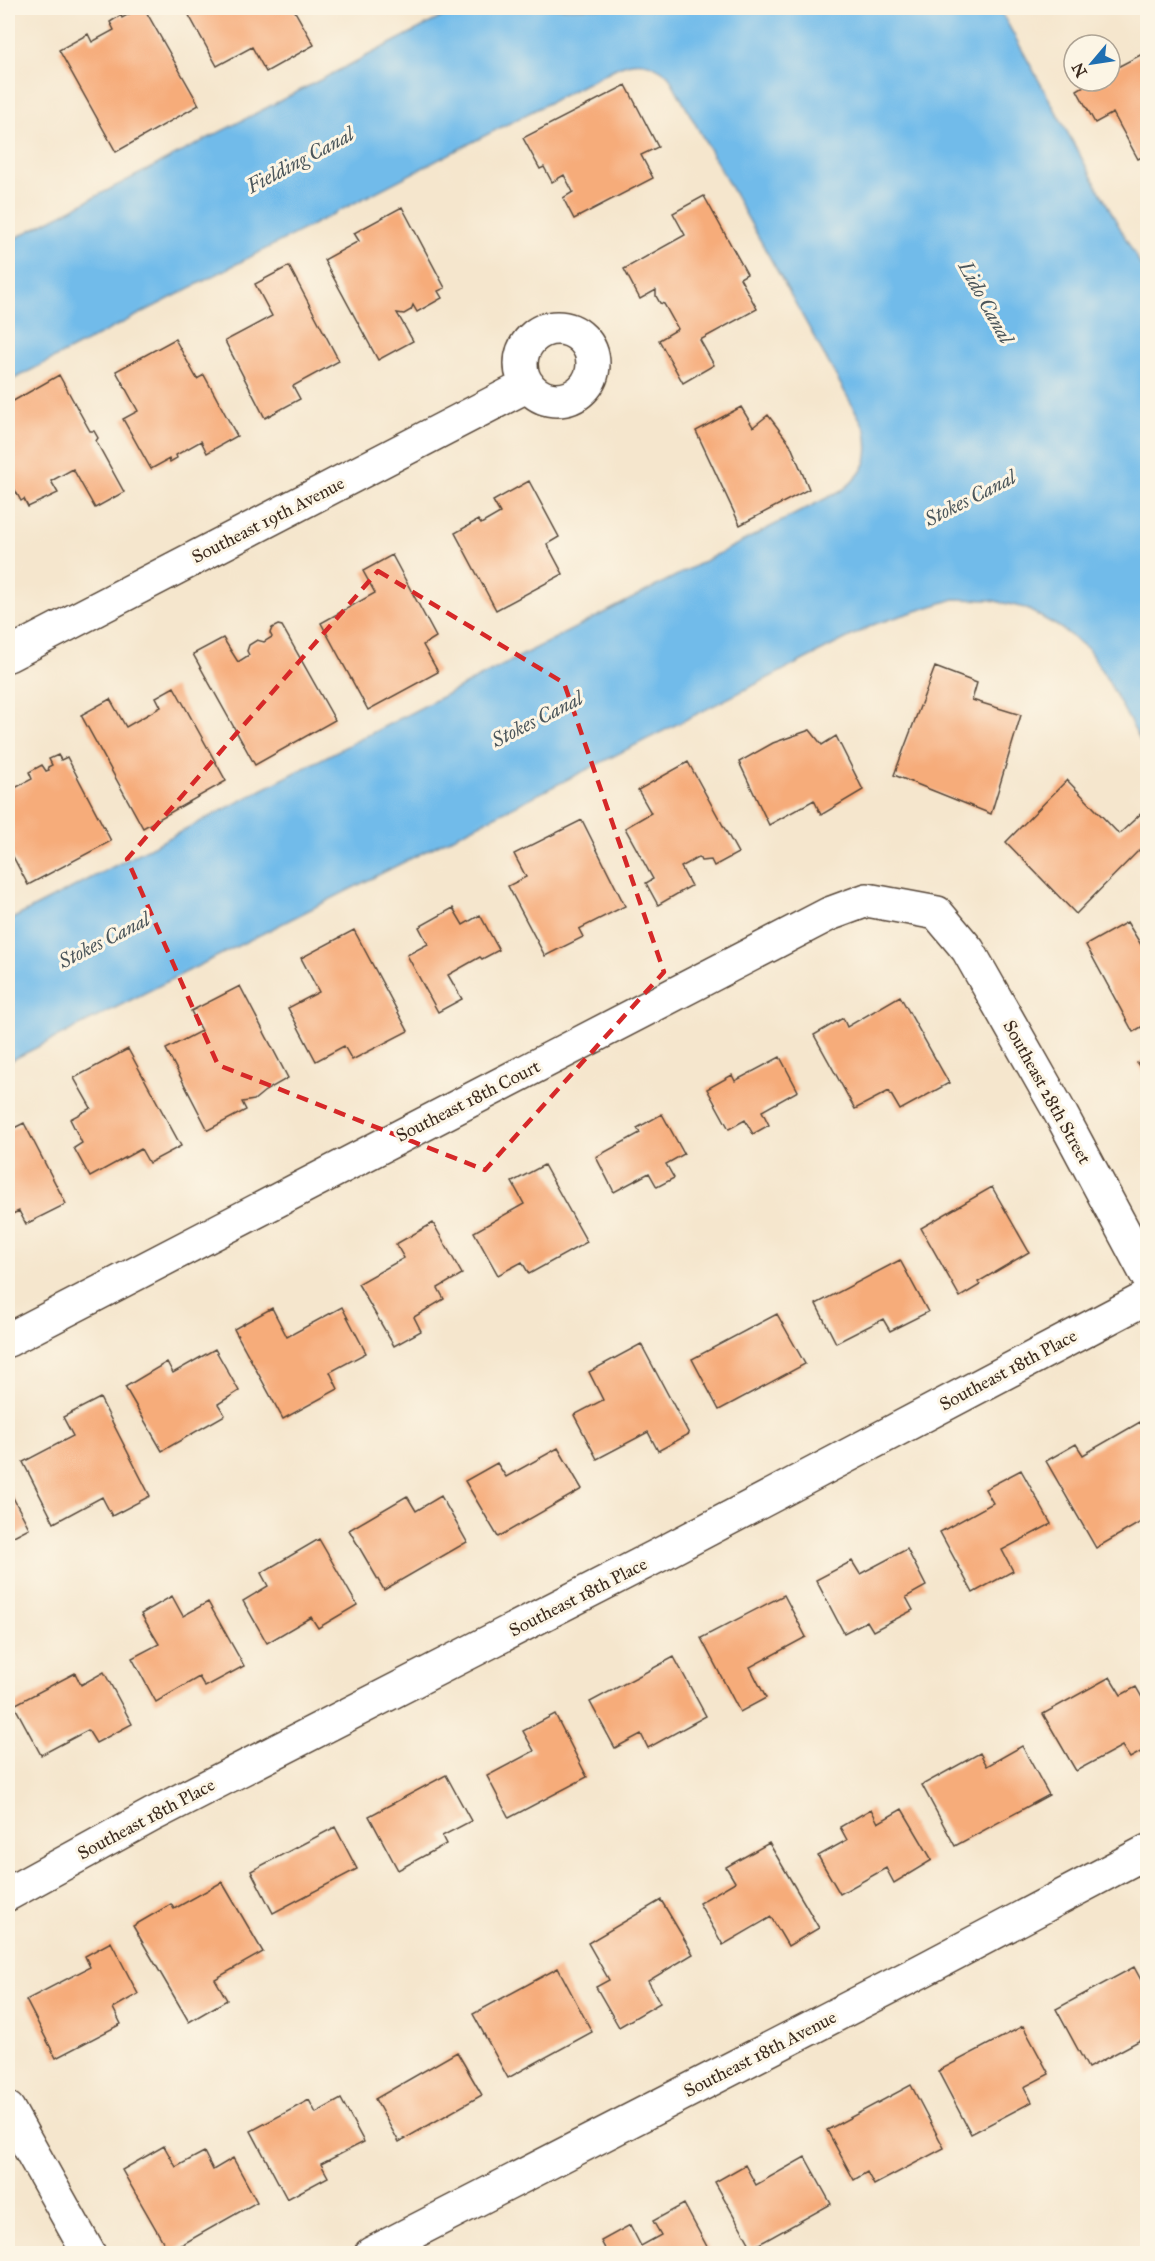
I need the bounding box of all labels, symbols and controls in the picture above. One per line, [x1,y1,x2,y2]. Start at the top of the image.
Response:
north arrow [1062,33,1122,93]
text: N [1068,59,1091,81]
water label: Fielding Canal [242,121,359,199]
water label: Lido Canal [953,256,1019,349]
water label: Stokes Canal [919,464,1021,532]
street label: Southeast 19th Avenue [188,472,348,568]
water label: Stokes Canal [486,685,588,753]
water label: Stokes Canal [53,906,155,974]
street label: Southeast 28th Street [998,1016,1096,1168]
street label: Southeast 18th Court [392,1055,544,1147]
street label: Southeast 18th Place [936,1325,1080,1415]
street label: Southeast 18th Place [505,1553,651,1641]
street label: Southeast 18th Place [74,1774,218,1864]
street label: Southeast 18th Avenue [680,2006,840,2102]

